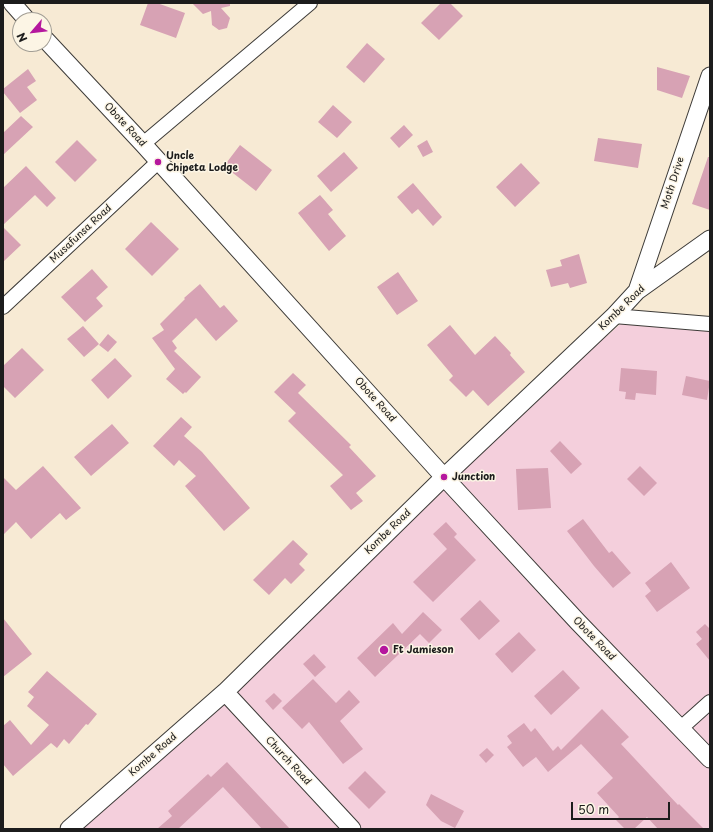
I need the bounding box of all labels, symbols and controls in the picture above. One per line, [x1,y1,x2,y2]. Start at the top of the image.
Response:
north arrow [12,12,52,52]
text: N [12,30,31,45]
street label: Obote Road [101,100,149,150]
place label: Uncle Chipeta Lodge [166,150,238,174]
street label: Moth Drive [659,156,687,210]
marker: Uncle Chipeta Lodge [153,157,163,167]
street label: Musafunsa Road [48,202,114,266]
street label: Kombe Road [596,283,648,333]
street label: Obote Road [352,375,398,425]
place label: Junction [452,471,495,483]
marker: Junction [439,472,449,482]
street label: Kombe Road [362,507,414,557]
street label: Obote Road [570,615,618,663]
marker: Ft Jamieson [378,644,390,656]
place label: Ft Jamieson [393,644,454,656]
street label: Kombe Road [127,731,179,779]
street label: Church Road [263,734,313,788]
scale bar [573,794,672,820]
text: 50 m [578,800,609,818]

